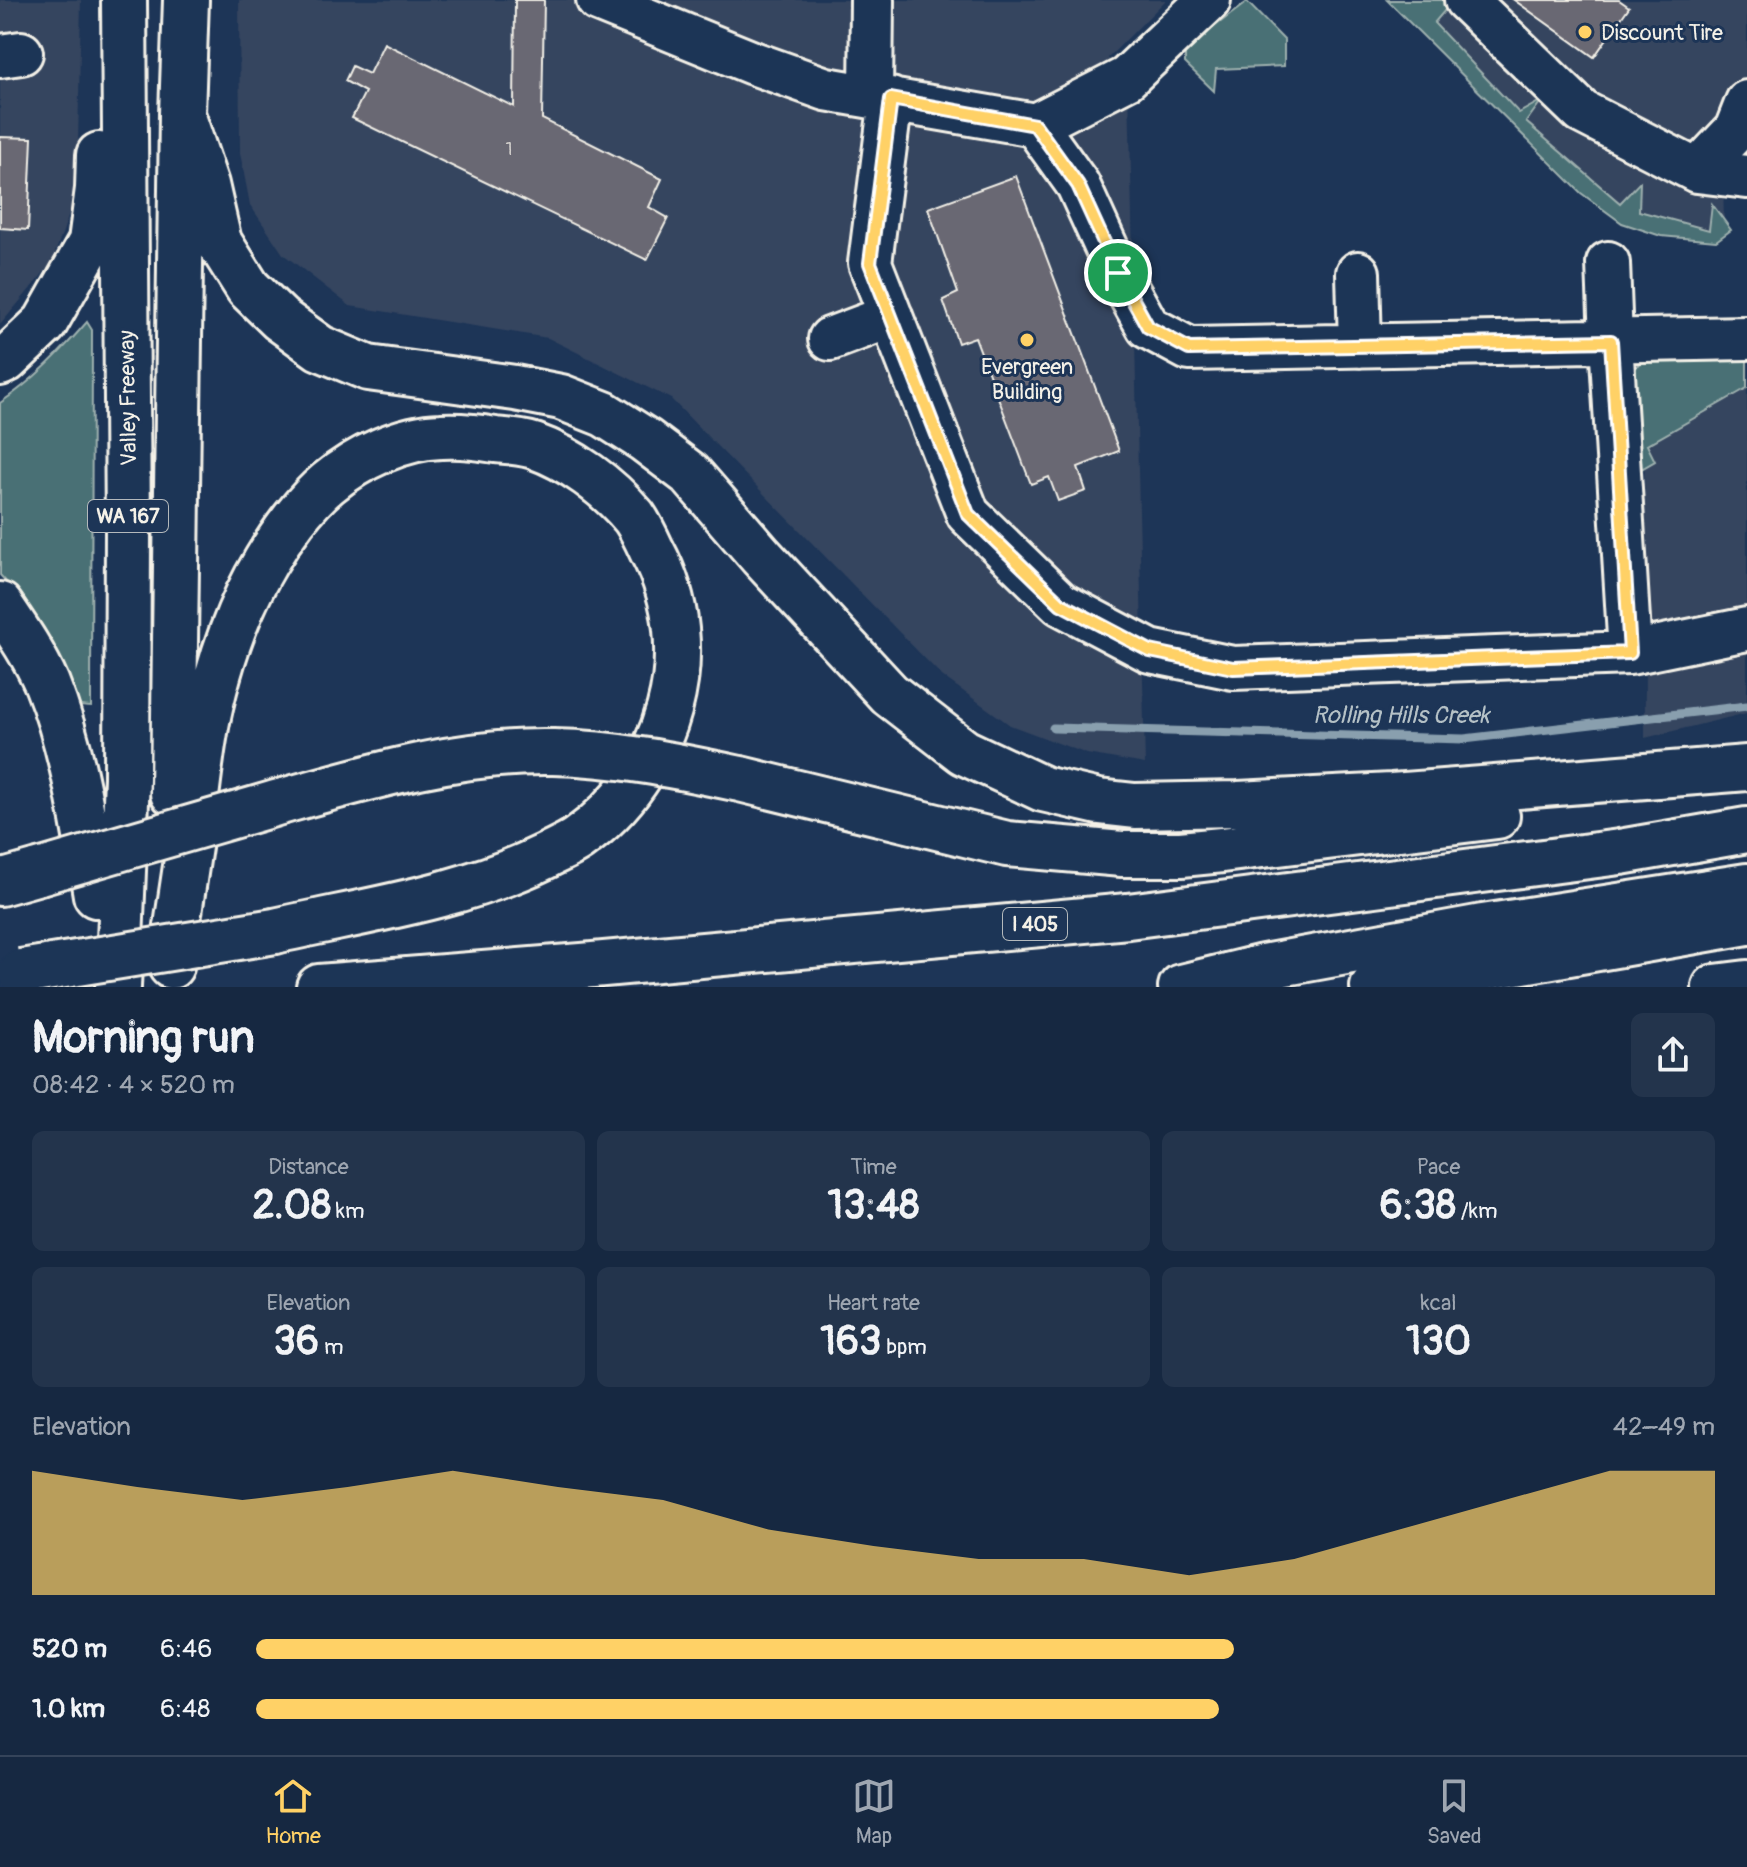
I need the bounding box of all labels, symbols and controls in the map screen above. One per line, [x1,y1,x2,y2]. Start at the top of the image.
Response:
place label: Discount Tire [1601,19,1723,47]
marker: Discount Tire [1576,23,1594,41]
house number: 1 [505,138,513,161]
pin [1084,239,1152,307]
icon: arrive [1096,251,1140,295]
street label: Valley Freeway [113,330,143,466]
marker: Evergreen Building [1018,331,1036,349]
place label: Evergreen Building [981,353,1073,406]
road number: WA 167 [88,500,168,532]
water label: Rolling Hills Creek [1313,701,1491,730]
road number: I 405 [1003,908,1067,940]
text: Morning run [32,1011,255,1066]
button: share [1631,1013,1715,1097]
text: 08:42 · 4 × 520 m [32,1069,235,1101]
text: Distance [268,1153,349,1181]
text: Time [851,1153,896,1181]
text: Pace [1417,1153,1460,1181]
text: 2.08 [252,1181,331,1230]
text: 13:48 [828,1181,920,1230]
text: 6:38 [1380,1181,1456,1230]
text: km [331,1197,365,1225]
text: /km [1456,1197,1497,1225]
text: Elevation [267,1289,350,1317]
text: Heart rate [827,1289,920,1317]
text: kcal [1421,1289,1456,1317]
text: 36 [274,1317,319,1366]
text: 163 [820,1317,881,1366]
text: 130 [1406,1317,1471,1366]
text: m [319,1333,343,1361]
text: bpm [881,1333,927,1361]
text: Elevation [32,1411,131,1443]
text: 42–49 m [1613,1411,1715,1443]
text: 520 m [32,1633,107,1665]
text: 6:46 [160,1633,212,1665]
text: 1.0 km [32,1693,105,1725]
text: 6:48 [160,1693,210,1725]
tab: Home [265,1774,321,1850]
tab: Map [852,1774,896,1850]
tab: Saved [1427,1774,1481,1850]

